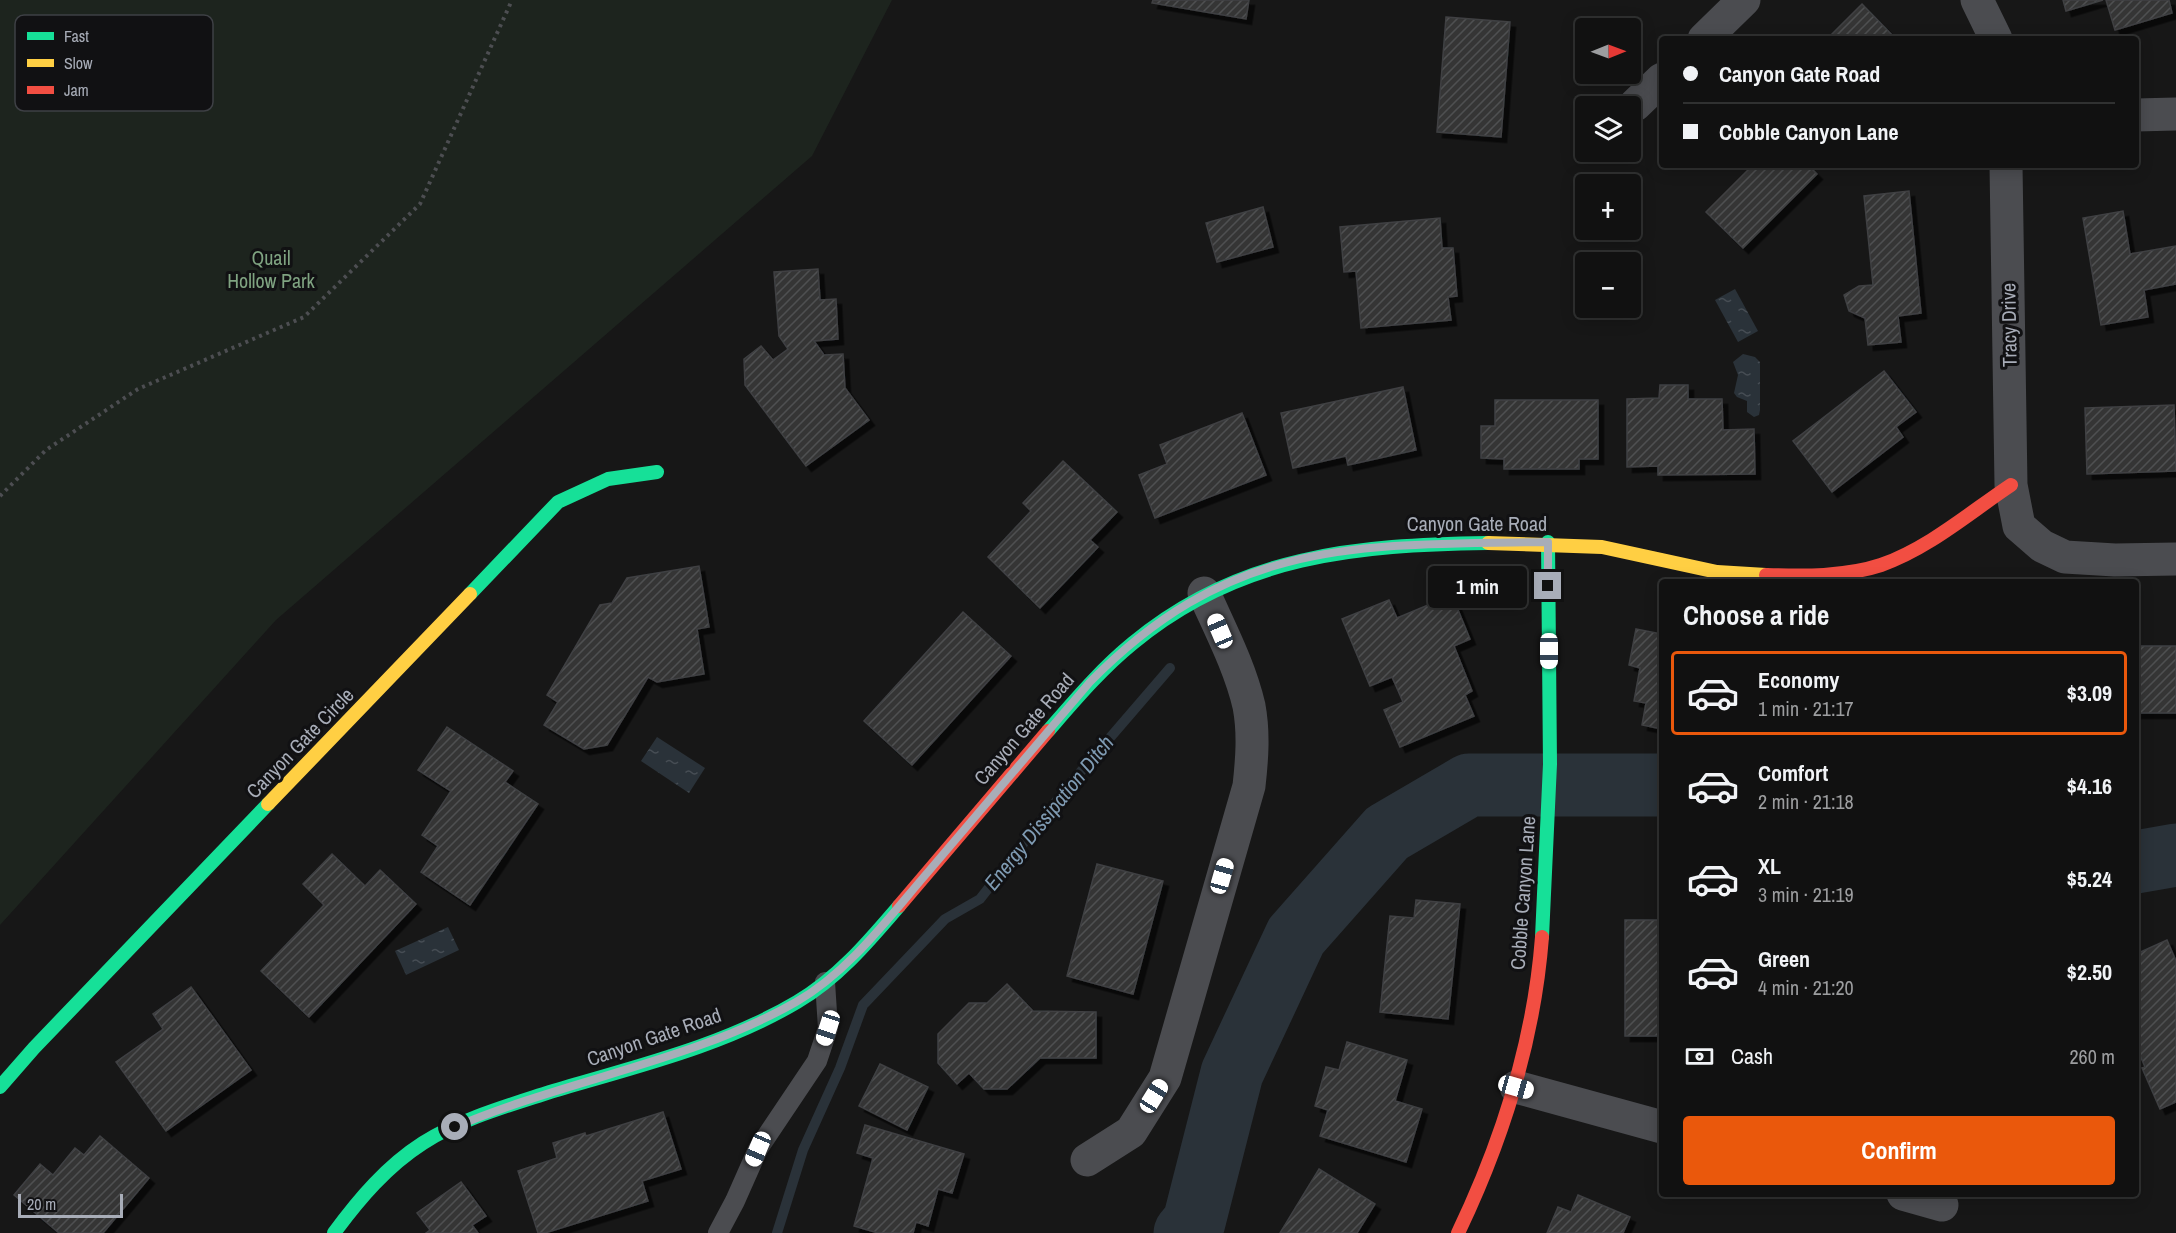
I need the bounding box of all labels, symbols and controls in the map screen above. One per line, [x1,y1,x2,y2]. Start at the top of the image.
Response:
legend [15,15,213,111]
north arrow [1575,18,1641,84]
map controls [1575,18,1641,318]
text: Fast [64,25,89,47]
text: Slow [64,52,93,74]
text: Canyon Gate Road [1719,59,1880,89]
text: Jam [64,79,89,101]
button: layers [1575,96,1641,162]
text: Cobble Canyon Lane [1719,117,1898,147]
button: + [1575,174,1641,240]
park label: Quail Hollow Park [227,244,316,294]
button: − [1575,252,1641,318]
street label: Tracy Drive [1994,283,2023,367]
street label: Canyon Gate Road [1407,510,1547,537]
callout: 1 min [1428,565,1527,607]
route end [1534,572,1561,599]
text: 1 min [1456,573,1499,600]
text: Choose a ride [1683,597,1829,633]
car [1205,611,1235,651]
car [1540,633,1558,669]
text: Economy [1758,665,1839,695]
icon: car [1686,666,1740,720]
street label: Canyon Gate Road [967,667,1080,791]
text: $3.09 [2067,678,2112,708]
street label: Canyon Gate Circle [240,681,359,804]
text: 1 min · 21:17 [1758,695,1854,722]
water label: Energy Dissipation Ditch [977,729,1120,896]
text: Comfort [1758,758,1828,788]
icon: car [1686,759,1740,813]
text: $4.16 [2067,771,2112,801]
text: 2 min · 21:18 [1758,788,1854,815]
street label: Cobble Canyon Lane [1504,815,1541,971]
text: XL [1758,851,1781,881]
icon: car [1686,852,1740,906]
car [1208,856,1236,896]
text: $5.24 [2067,864,2112,894]
text: 3 min · 21:19 [1758,881,1854,908]
text: Green [1758,944,1810,974]
icon: car [1686,945,1740,999]
text: $2.50 [2067,957,2112,987]
text: 4 min · 21:20 [1758,974,1854,1001]
street label: Canyon Gate Road [583,1001,725,1072]
car [814,1008,842,1048]
icon: cash [1683,1040,1716,1073]
text: Cash [1731,1041,1773,1071]
text: 260 m [2069,1043,2115,1070]
car [1496,1073,1536,1101]
car [1137,1076,1171,1116]
route start [441,1113,468,1140]
button: Confirm [1683,1116,2115,1185]
car [743,1129,773,1169]
scale bar [18,1191,123,1218]
text: 20 m [27,1193,56,1215]

